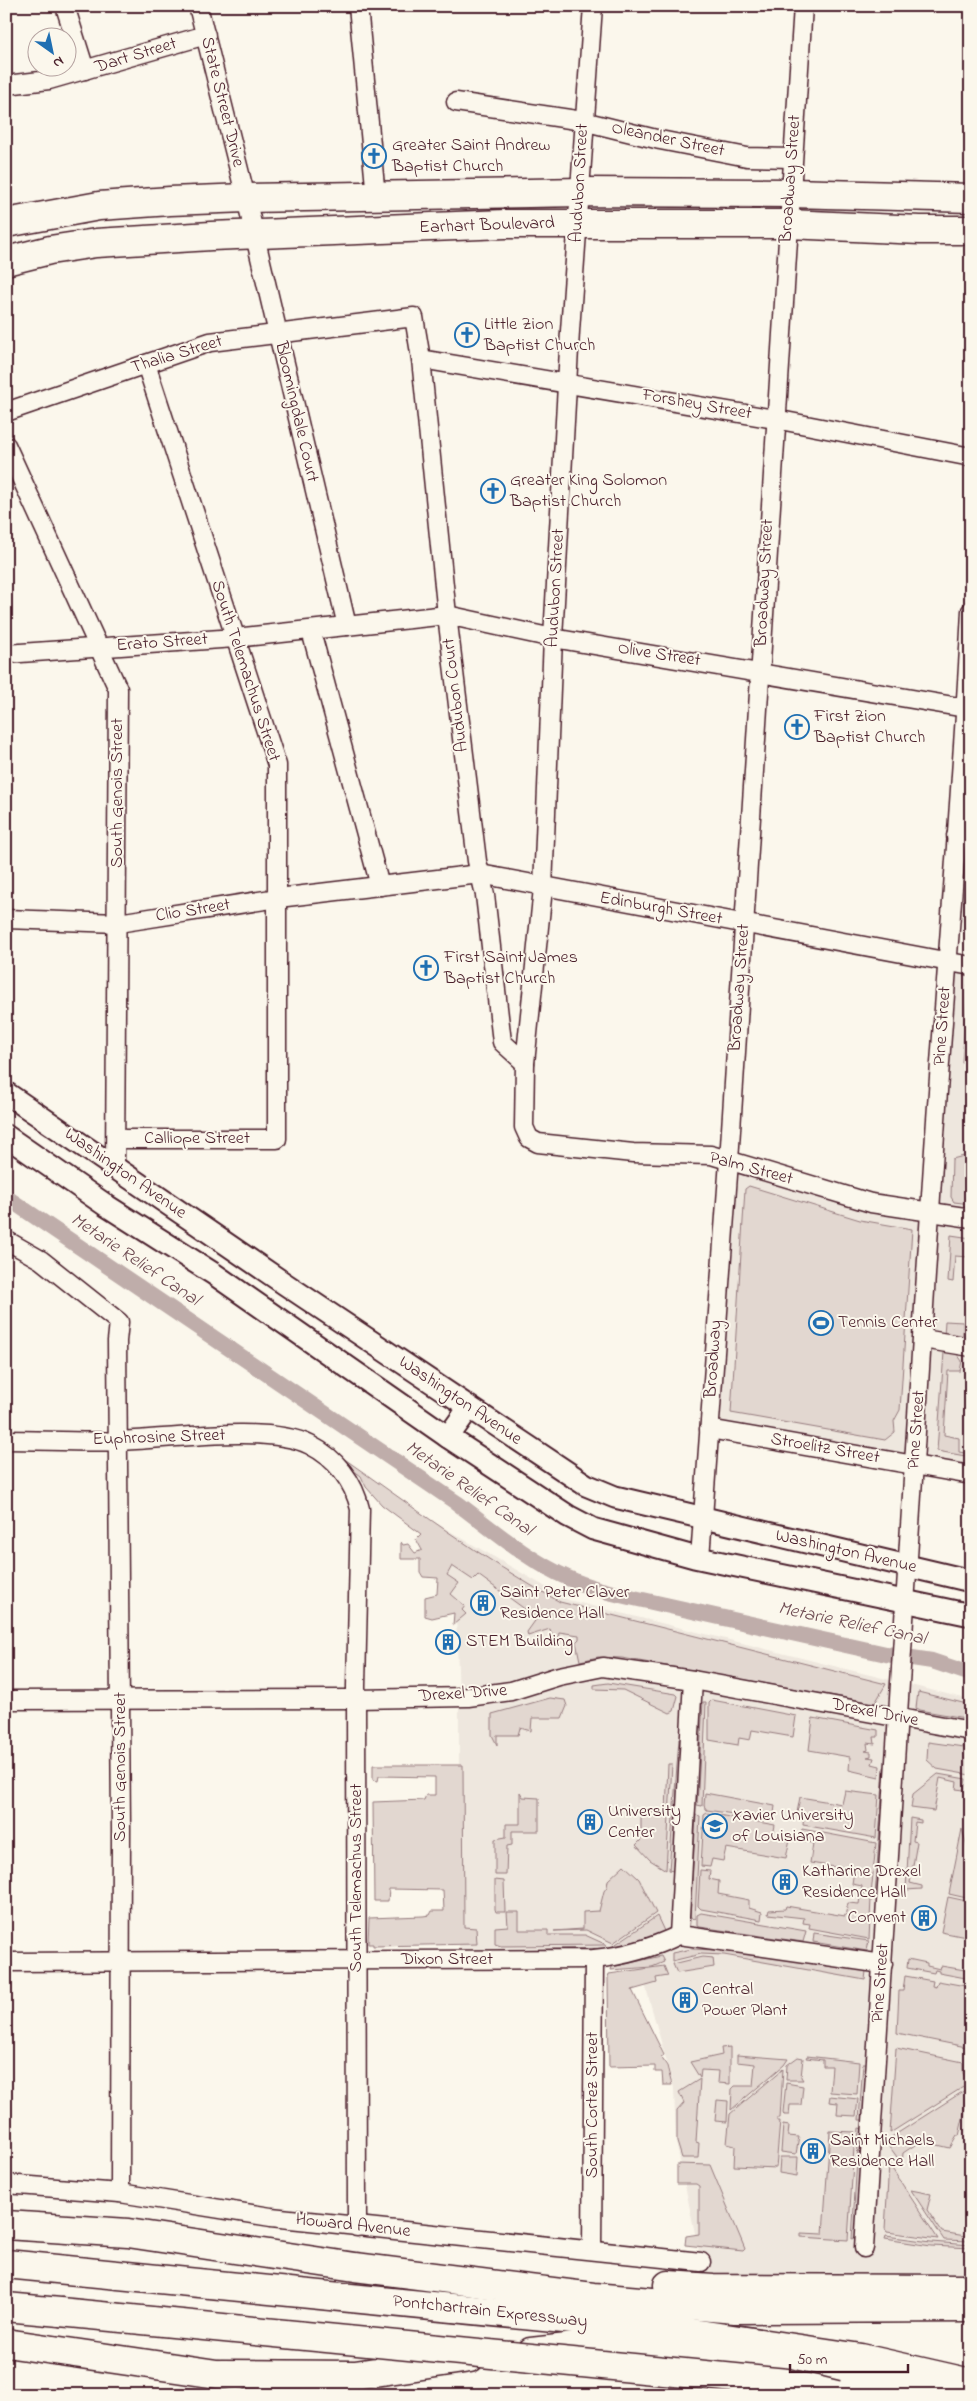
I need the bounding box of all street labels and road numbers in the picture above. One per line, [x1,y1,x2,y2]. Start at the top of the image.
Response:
street label: Dart Street [91,31,180,81]
street label: State Street Drive [193,34,251,171]
street label: Broadway Street [773,114,808,245]
street label: Oleander Street [609,115,727,165]
street label: Audubon Street [564,123,596,243]
street label: Earhart Boulevard [419,211,555,241]
street label: Thalia Street [128,329,226,381]
street label: Bloomingdale Court [266,338,325,485]
street label: Forshey Street [639,382,754,427]
street label: Broadway Street [749,518,781,649]
street label: Audubon Street [540,528,572,648]
street label: South Telemachus Street [203,577,287,765]
street label: Erato Street [115,627,209,659]
street label: Audubon Court [436,636,476,754]
street label: Olive Street [616,636,702,674]
street label: South Genois Street [105,718,131,868]
street label: Edinburgh Street [597,885,724,934]
street label: Clio Street [154,892,232,930]
street label: Broadway Street [722,923,757,1054]
street label: Pine Street [927,985,959,1067]
street label: Washington Avenue [58,1122,192,1227]
street label: Calliope Street [144,1126,250,1152]
street label: Palm Street [706,1145,796,1193]
street label: Broadway [698,1319,730,1400]
street label: Washington Avenue [392,1350,528,1453]
street label: Pine Street [901,1389,933,1471]
street label: Euphrosine Street [92,1423,226,1453]
street label: Stroelitz Street [768,1427,882,1471]
street label: Washington Avenue [773,1523,920,1582]
street label: Drexel Drive [417,1678,509,1710]
street label: South Genois Street [108,1692,134,1842]
street label: Drexel Drive [828,1692,922,1734]
street label: South Telemachus Street [344,1783,370,1973]
street label: Pine Street [865,1942,897,2024]
street label: Dixon Street [400,1947,493,1973]
street label: South Cortez Street [580,2032,606,2178]
street label: Howard Avenue [294,2207,413,2245]
street label: Pontchartrain Expressway [391,2289,589,2335]

